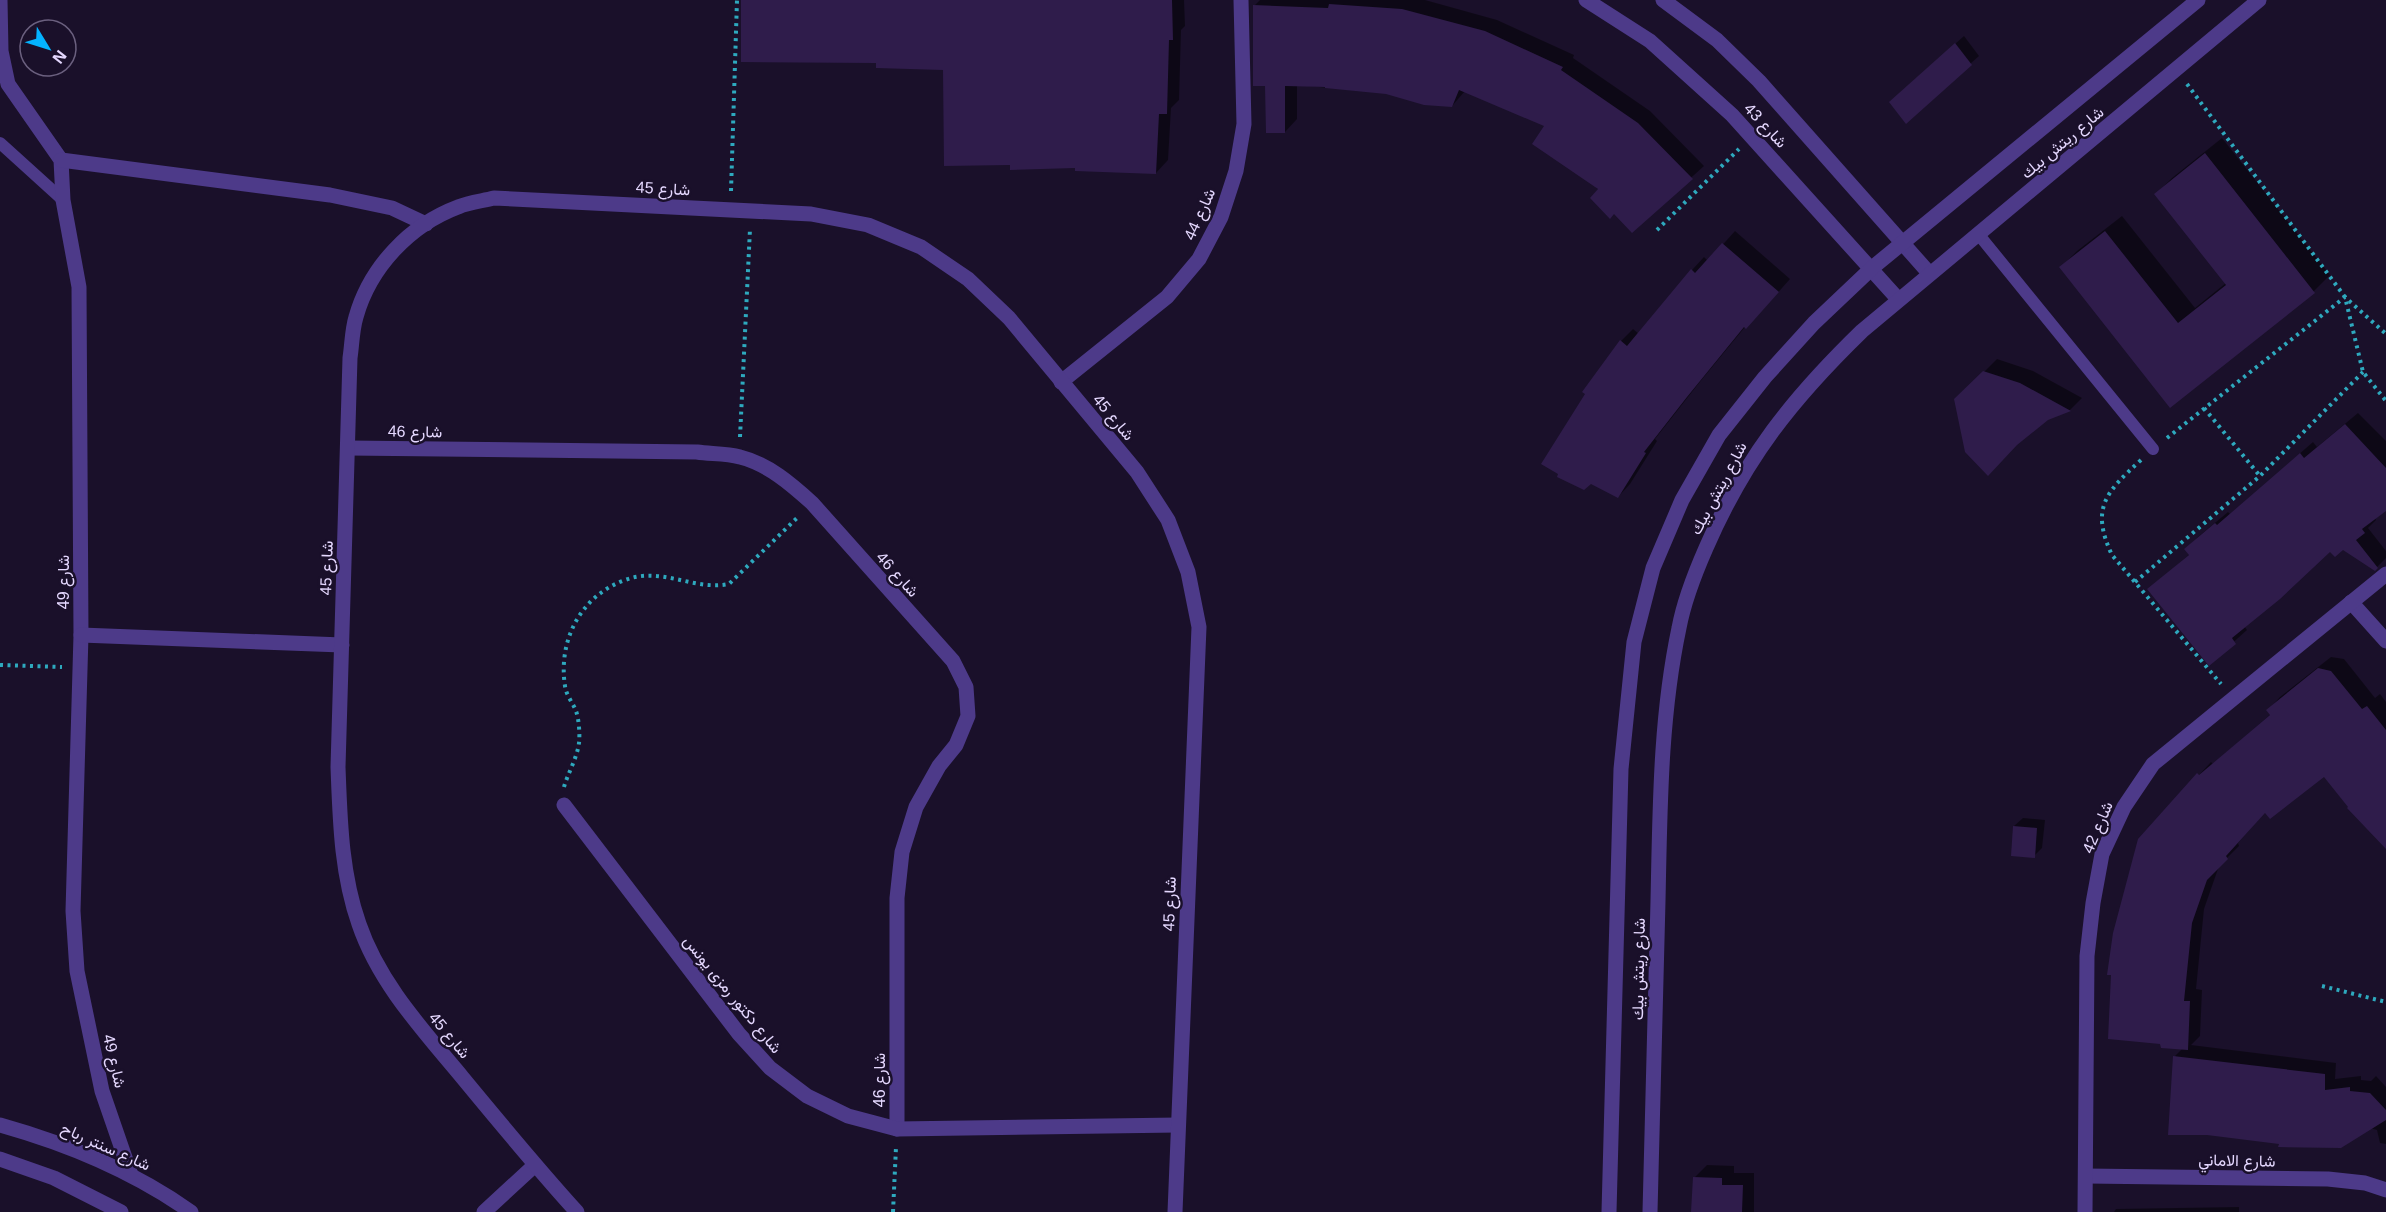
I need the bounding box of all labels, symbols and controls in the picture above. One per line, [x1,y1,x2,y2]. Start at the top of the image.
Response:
north arrow [18,18,78,78]
text: N [49,47,70,67]
street label: شارع 43 [1739,100,1790,153]
street label: شارع ريتش بيك [2018,103,2109,184]
street label: شارع 45 [635,179,691,201]
street label: شارع 44 [1181,186,1221,244]
street label: شارع 45 [1087,391,1138,446]
street label: شارع 46 [388,423,442,443]
street label: شارع ريتش بيك [1687,439,1753,539]
street label: شارع 45 [317,541,339,596]
street label: شارع 46 [871,548,922,602]
street label: شارع 49 [55,555,75,609]
street label: شارع 42 [2079,799,2119,857]
street label: شارع 45 [1160,877,1182,932]
street label: شارع ريتش بيك [1629,918,1651,1020]
street label: شارع دكتور رمزى يونس [678,932,785,1058]
street label: شارع 45 [423,1009,474,1064]
street label: شارع 49 [97,1033,129,1090]
street label: شارع 46 [871,1053,891,1107]
street label: شارع سنتر رباح [57,1119,153,1176]
street label: شارع الاماني [2198,1151,2276,1175]

